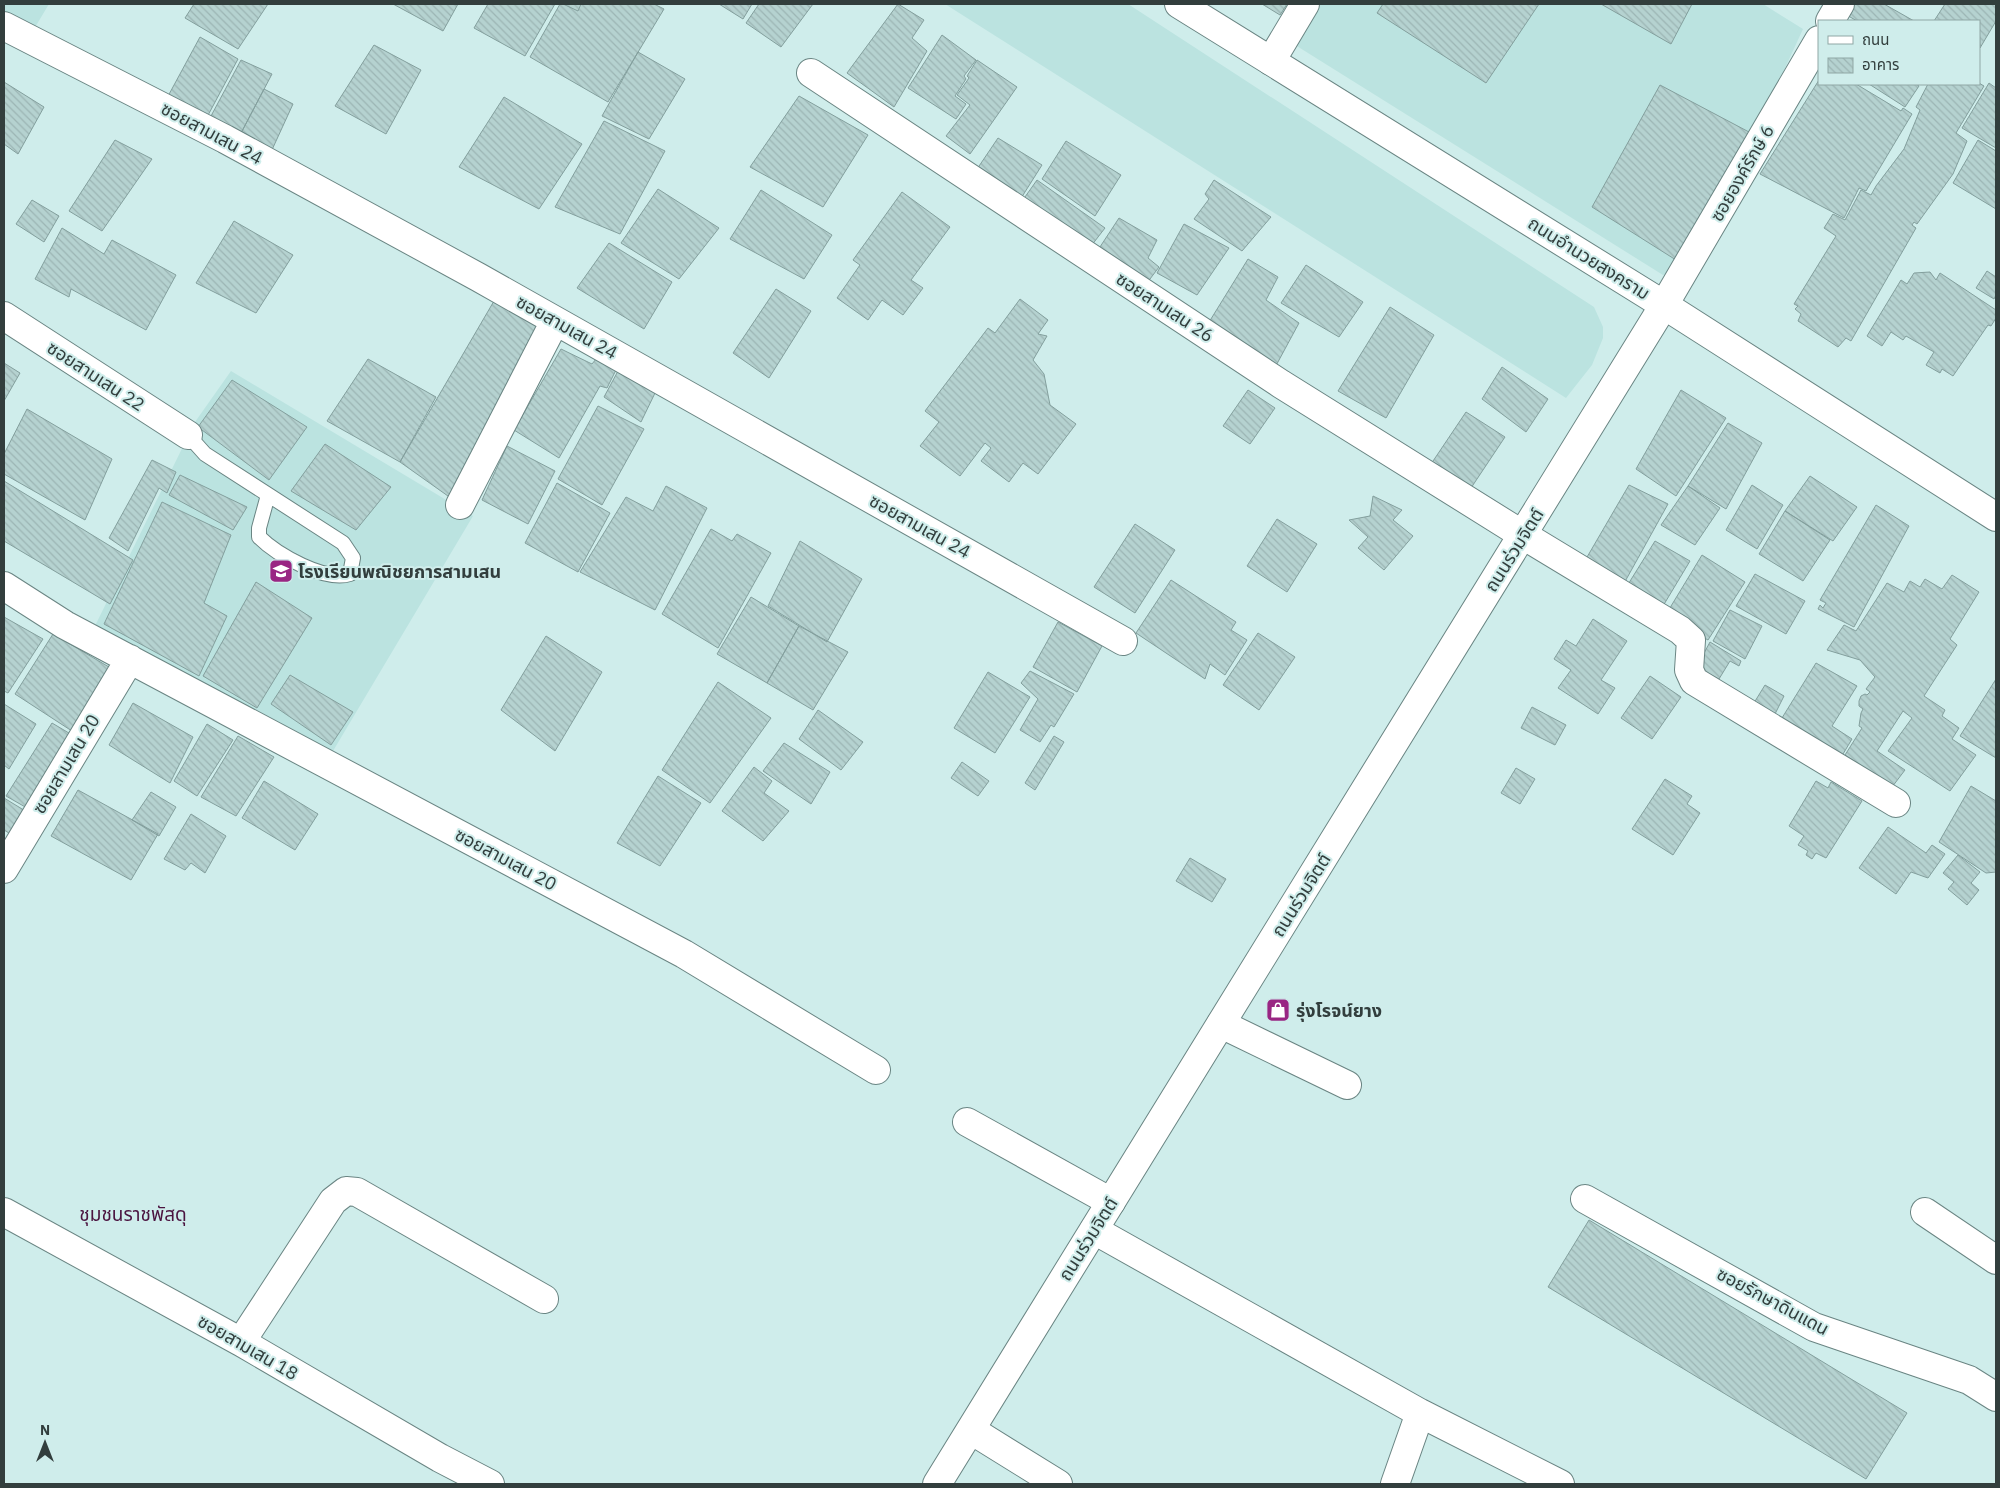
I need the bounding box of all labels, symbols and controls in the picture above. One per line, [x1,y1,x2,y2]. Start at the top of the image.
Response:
legend [1818,20,1980,85]
text: ถนน [1862,30,1889,49]
text: อาคาร [1862,55,1899,74]
street label: ซอยสามเสน 24 [157,97,267,170]
street label: ซอยองค์รักษ์ 6 [1705,120,1779,226]
street label: ถนนอำนวยสงคราม [1524,211,1654,305]
street label: ซอยสามเสน 26 [1112,267,1218,347]
street label: ซอยสามเสน 24 [512,290,622,364]
street label: ซอยสามเสน 22 [43,336,149,416]
street label: ซอยสามเสน 24 [865,489,975,563]
street label: ถนนร่วมจิตต์ [1479,504,1549,596]
school or university icon: โรงเรียนพณิชยการสามเสน [268,558,294,584]
place label: โรงเรียนพณิชยการสามเสน [298,560,501,583]
street label: ซอยสามเสน 20 [27,710,105,818]
street label: ซอยสามเสน 20 [451,823,561,895]
street label: ถนนร่วมจิตต์ [1266,849,1336,941]
shop icon: รุ่งโรจน์ยาง [1265,997,1291,1023]
place label: รุ่งโรจน์ยาง [1296,999,1382,1022]
street label: ถนนร่วมจิตต์ [1053,1193,1123,1285]
district label: ชุมชนราชพัสดุ [79,1202,187,1226]
street label: ซอยรักษาดินแดน [1713,1262,1833,1340]
street label: ซอยสามเสน 18 [194,1309,302,1385]
north arrow [20,1418,70,1468]
text: N [40,1421,50,1439]

